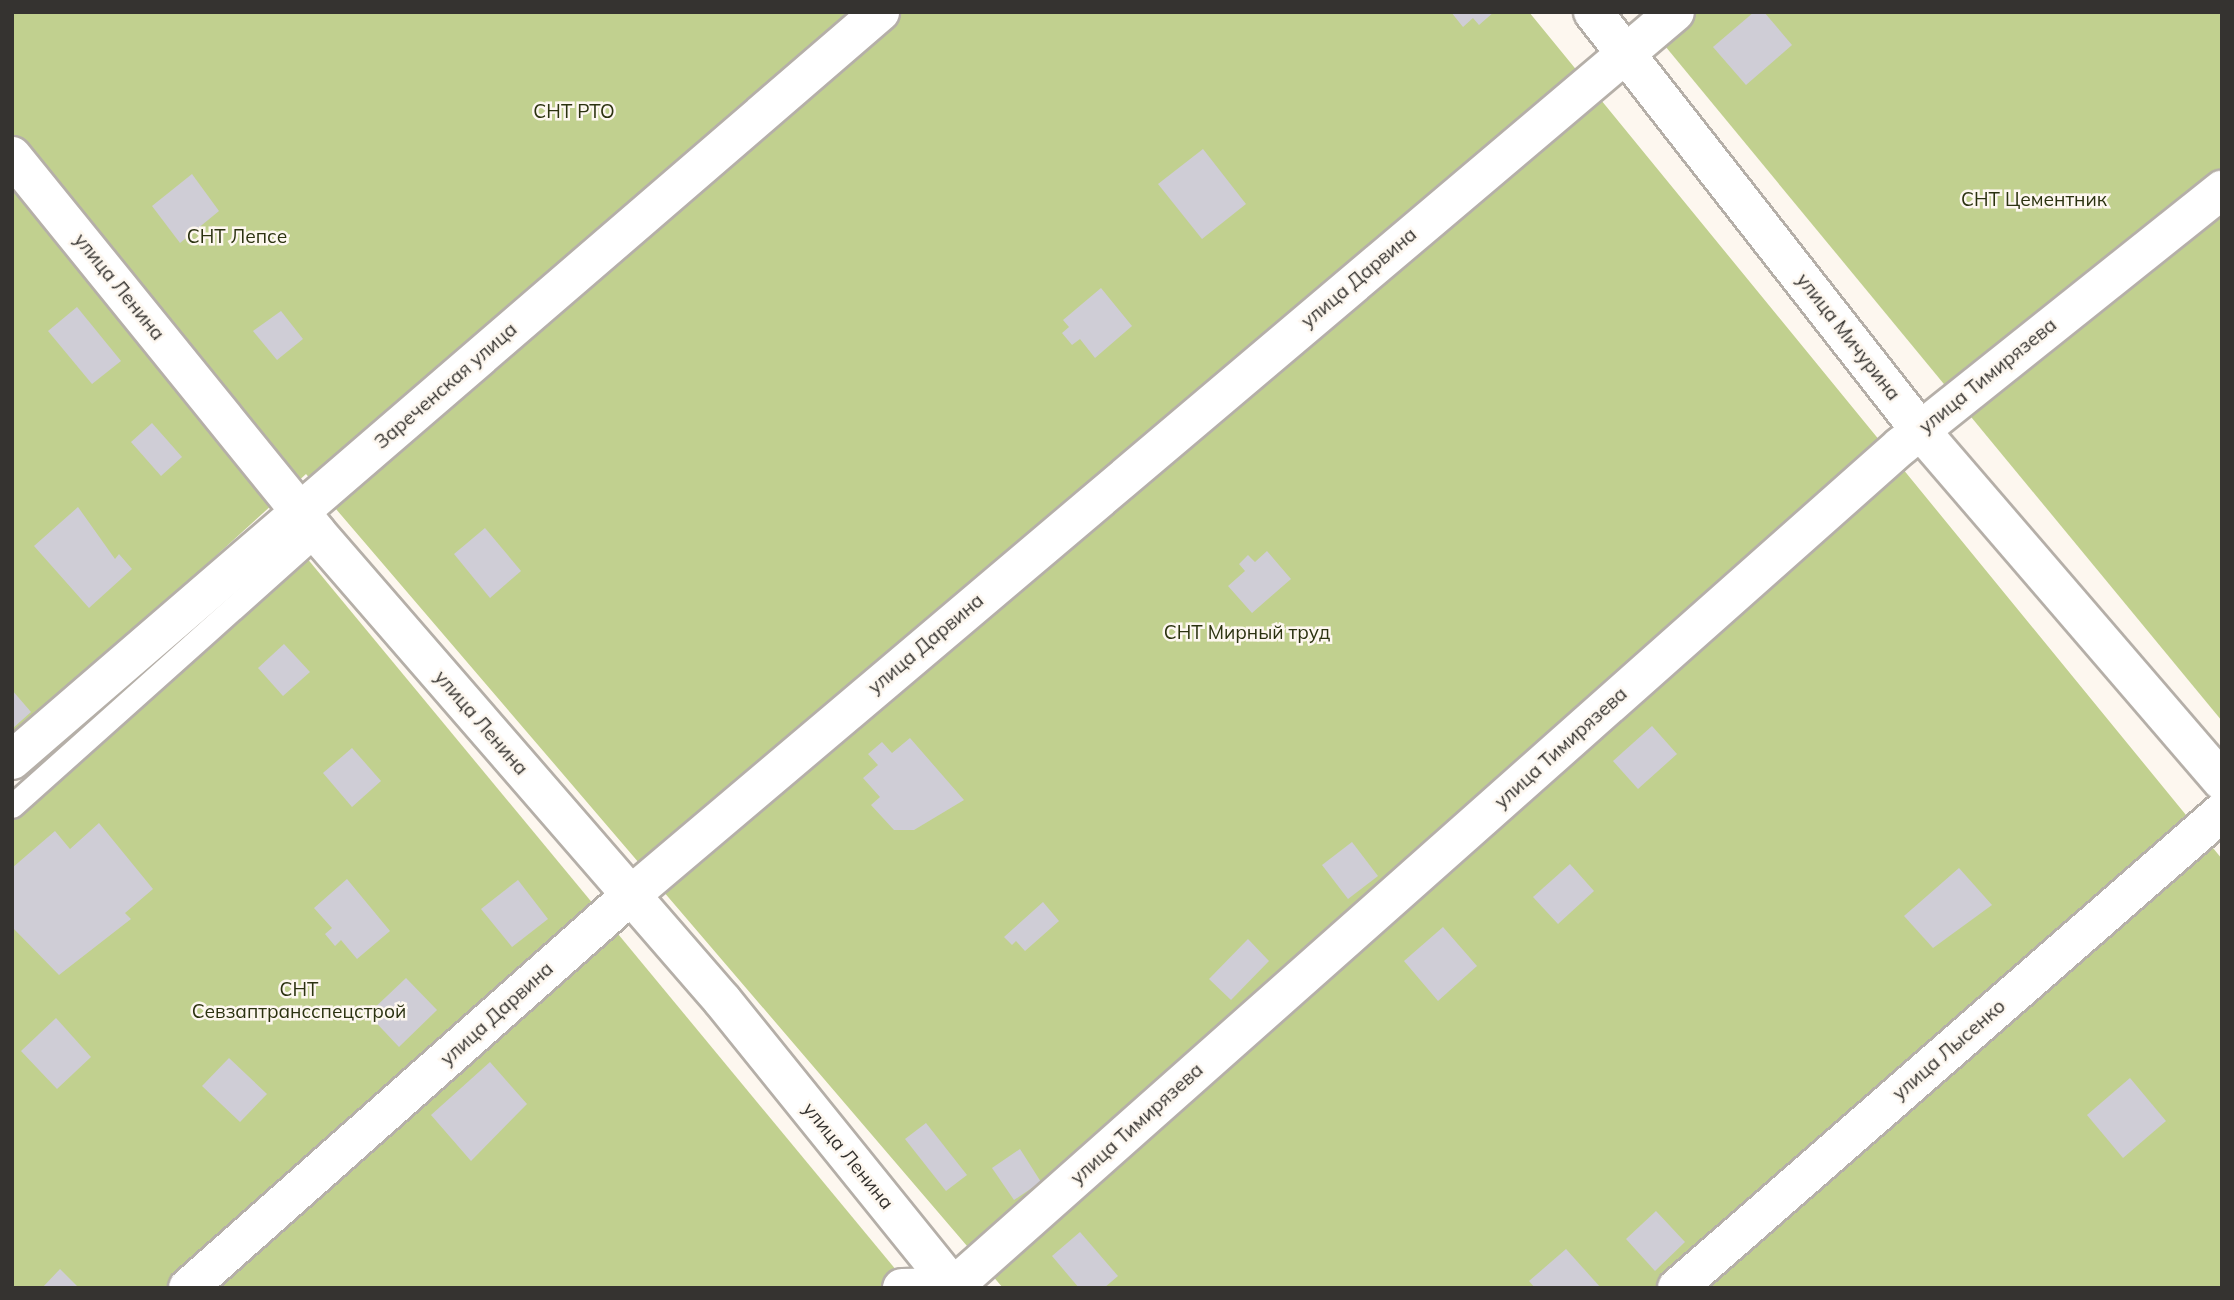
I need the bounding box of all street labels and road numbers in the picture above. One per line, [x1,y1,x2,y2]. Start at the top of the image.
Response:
street label: улица Дарвина [1297,223,1421,333]
street label: улица Ленина [69,229,169,345]
street label: улица Мичурина [1791,269,1905,405]
street label: улица Тимирязева [1915,314,2061,438]
street label: Зареченская улица [370,318,522,454]
street label: улица Дарвина [864,589,988,699]
street label: улица Ленина [429,666,533,780]
street label: улица Тимирязева [1490,683,1632,813]
street label: улица Дарвина [436,957,558,1071]
street label: улица Лысенко [1888,995,2010,1105]
street label: улица Тимирязева [1066,1059,1208,1189]
street label: улица Ленина [798,1098,898,1214]

